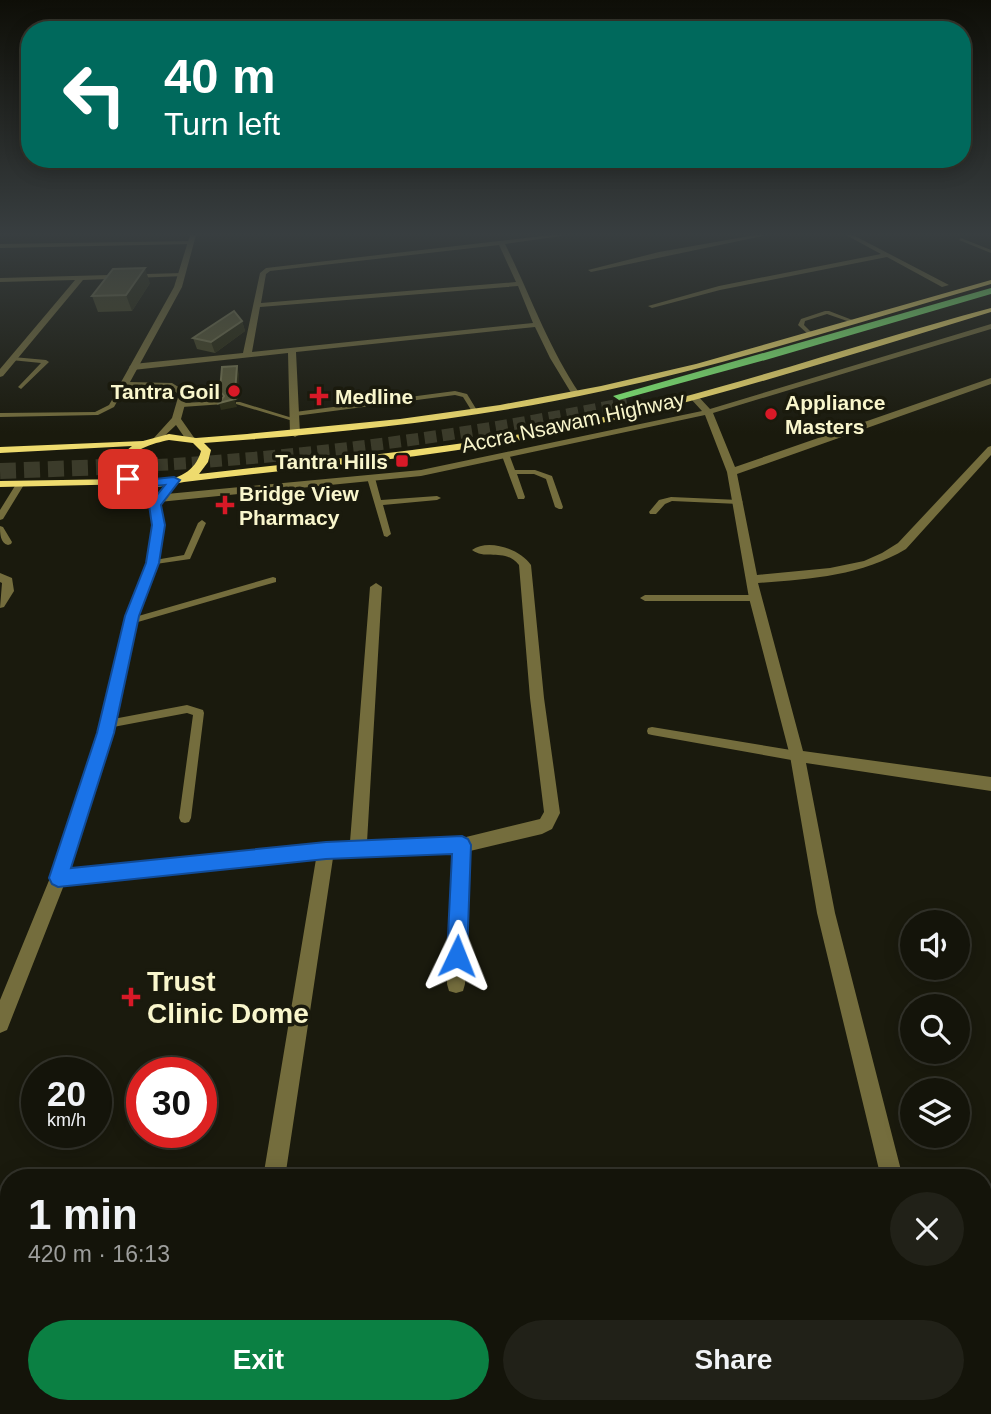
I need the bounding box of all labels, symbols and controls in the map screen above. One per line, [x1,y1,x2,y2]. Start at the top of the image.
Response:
icon: left [49,49,140,140]
text: 40 m [164,49,276,103]
text: Turn left [164,106,280,142]
place label: Tantra Goil [111,380,220,403]
marker: Tantra Goil [226,383,242,399]
place label: Medline [335,385,413,408]
marker: Medline [309,386,329,406]
street label: Accra Nsawam Highway [459,387,687,457]
place label: Appliance Masters [785,391,885,438]
marker: Appliance Masters [763,406,779,422]
pin [98,449,158,509]
place label: Tantra Hills [275,450,388,473]
marker: Tantra Hills [394,453,410,469]
icon: arrive [109,460,147,498]
place label: Bridge View Pharmacy [239,482,359,529]
marker: Bridge View Pharmacy [217,497,233,513]
map controls [900,910,970,1148]
button: sound [900,910,970,980]
position arrow [420,919,494,993]
place label: Trust Clinic Dome [147,966,309,1029]
marker: Trust Clinic Dome [121,987,141,1007]
button: search [900,994,970,1064]
speed limit sign: 30 [126,1057,217,1148]
text: 20 [47,1074,86,1113]
button: layers [900,1078,970,1148]
text: km/h [47,1110,86,1130]
text: 1 min [28,1191,138,1238]
button: close [890,1192,964,1266]
text: 420 m · 16:13 [28,1241,170,1267]
button: Exit [28,1320,489,1400]
button: Share [503,1320,964,1400]

